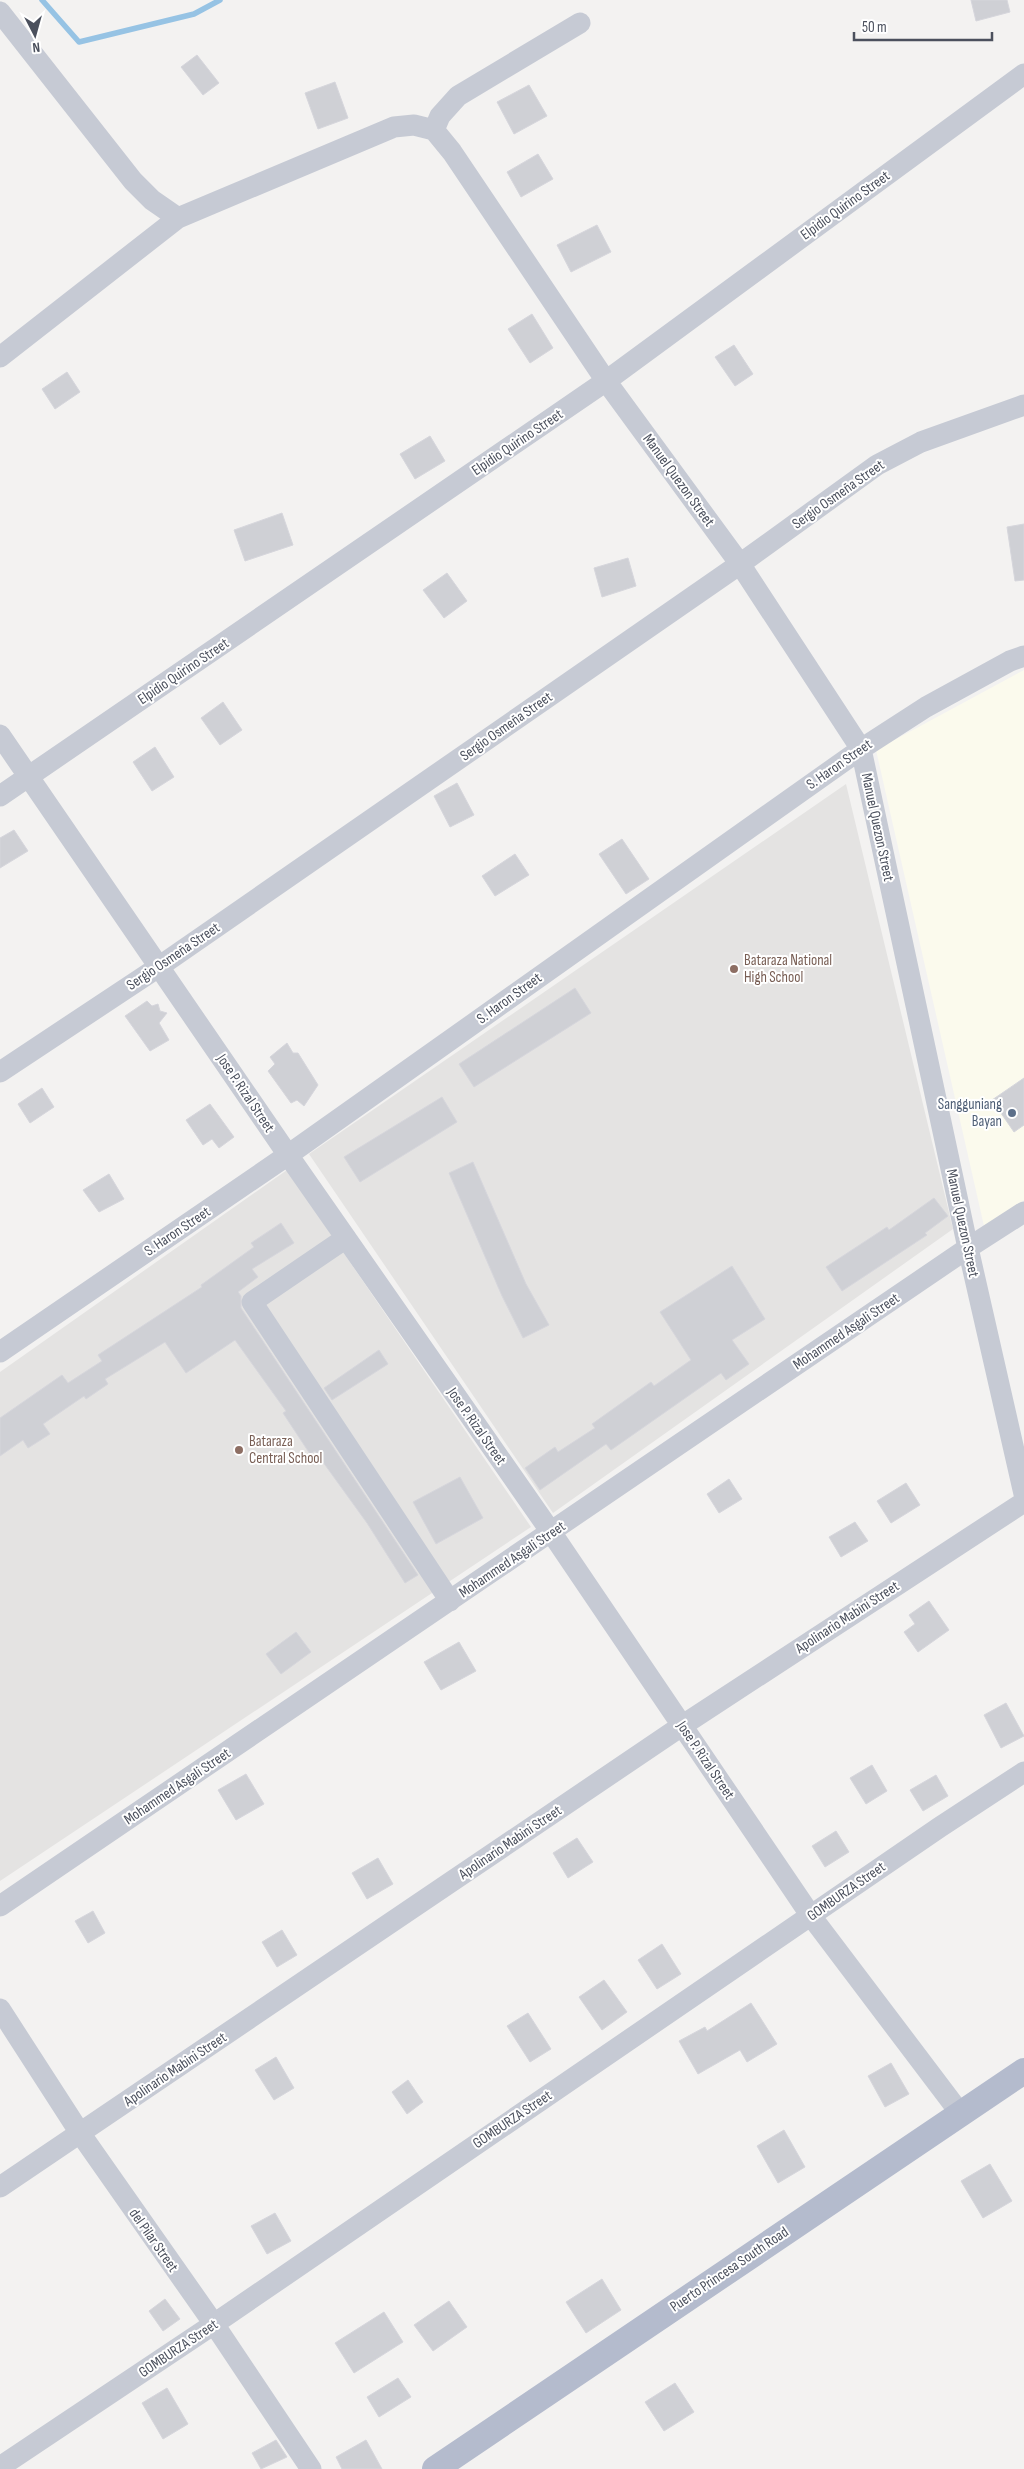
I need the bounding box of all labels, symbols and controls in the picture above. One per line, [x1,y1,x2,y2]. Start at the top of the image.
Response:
north arrow [10,10,60,60]
scale bar [854,10,992,42]
text: 50 m [862,18,887,37]
text: N [32,39,41,56]
street label: Elpidio Quirino Street [797,166,894,244]
street label: Elpidio Quirino Street [468,405,567,480]
street label: Manuel Quezon Street [639,430,719,531]
street label: Sergio Osmeña Street [788,455,888,533]
street label: Elpidio Quirino Street [134,634,233,709]
street label: Sergio Osmeña Street [456,687,556,765]
street label: S. Haron Street [803,735,876,794]
street label: Manuel Quezon Street [857,771,898,883]
street label: Sergio Osmeña Street [123,918,224,995]
place label: Bataraza National High School [744,951,832,987]
marker: Bataraza National High School [728,963,740,975]
street label: S. Haron Street [473,968,546,1028]
street label: Jose P. Rizal Street [212,1050,279,1136]
place label: Sangguniang Bayan [938,1095,1002,1131]
marker: Sangguniang Bayan [1006,1107,1018,1119]
street label: Manuel Quezon Street [942,1167,983,1279]
street label: S. Haron Street [141,1202,214,1260]
street label: Mohammed Asgali Street [789,1288,904,1374]
street label: Jose P. Rizal Street [442,1383,511,1469]
place label: Bataraza Central School [249,1432,322,1468]
marker: Bataraza Central School [233,1444,245,1456]
street label: Mohammed Asgali Street [455,1516,570,1602]
street label: Apolinario Mabini Street [791,1577,903,1659]
street label: Jose P. Rizal Street [672,1717,739,1803]
street label: Mohammed Asgali Street [120,1743,235,1829]
street label: Apolinario Mabini Street [454,1801,566,1884]
street label: GOMBURZA Street [803,1857,890,1925]
street label: Apolinario Mabini Street [119,2028,231,2111]
street label: GOMBURZA Street [469,2086,556,2153]
street label: del Pilar Street [125,2205,183,2276]
street label: Puerto Princesa South Road [666,2223,792,2316]
street label: GOMBURZA Street [135,2315,222,2382]

